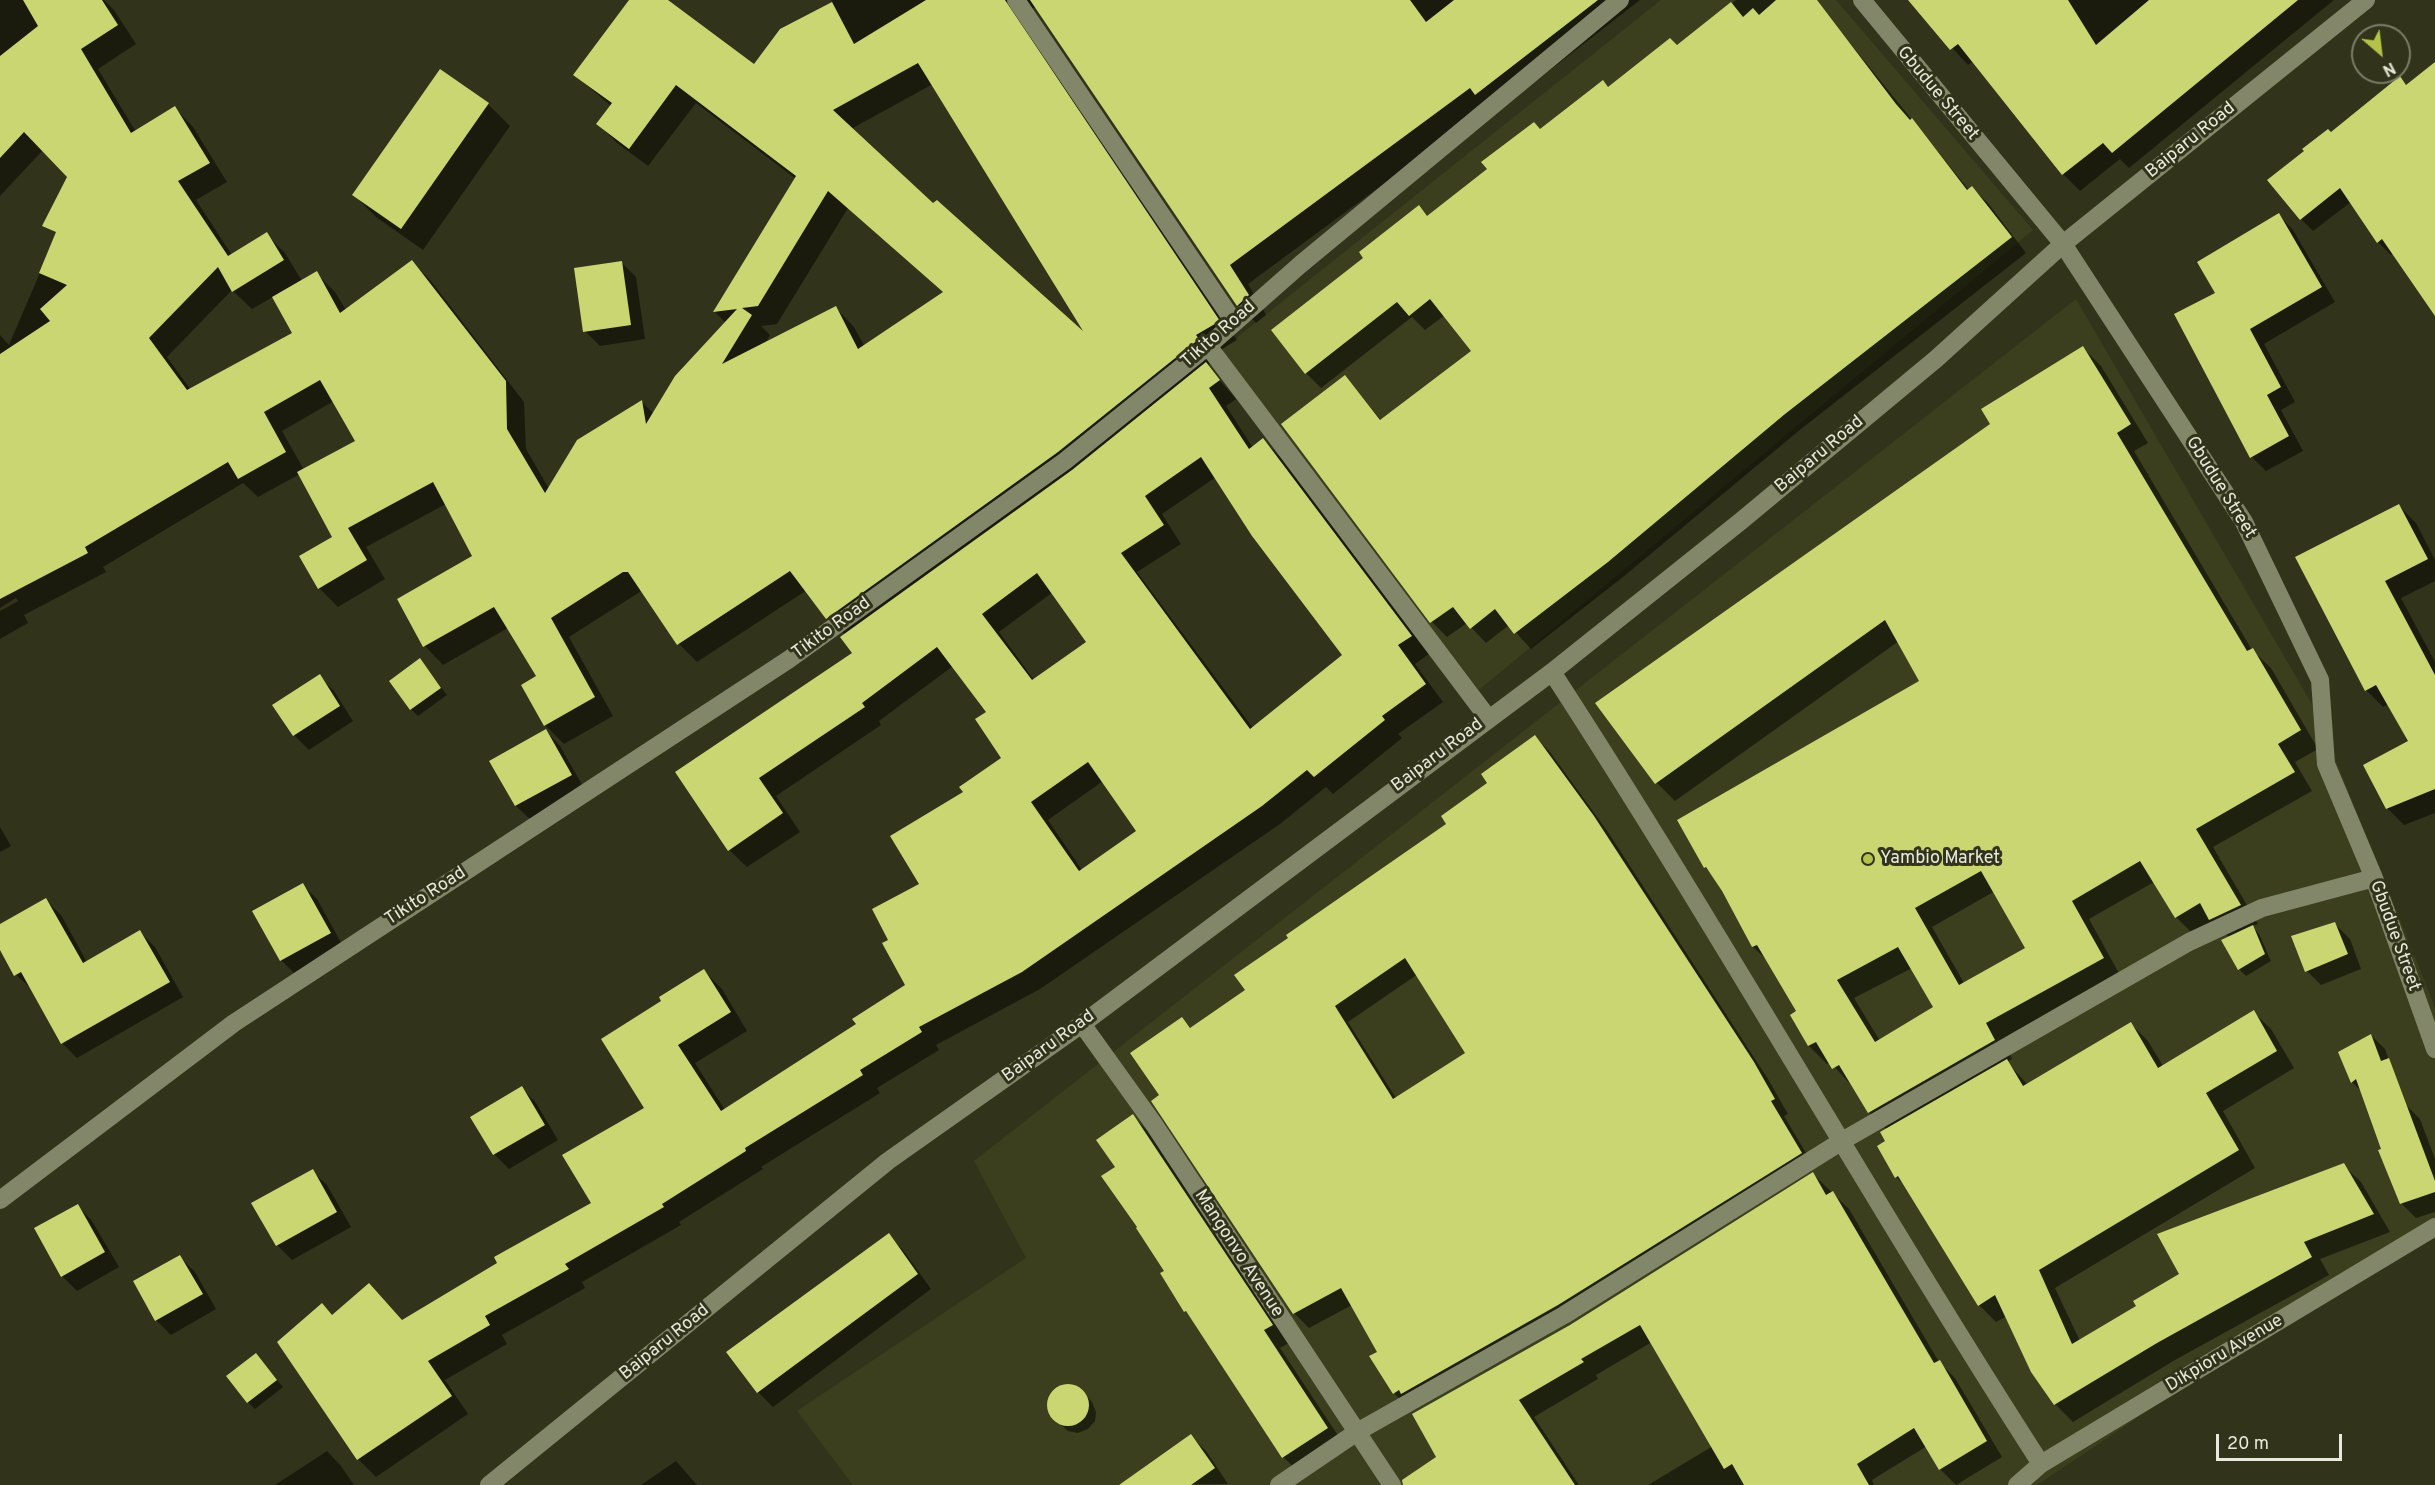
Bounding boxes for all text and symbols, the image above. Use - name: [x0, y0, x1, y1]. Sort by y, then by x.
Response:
- north arrow: [2351, 24, 2411, 84]
- street label: Gbudue Street: [1891, 43, 1983, 145]
- text: N: [2379, 57, 2398, 80]
- street label: Baiparu Road: [2142, 98, 2240, 184]
- street label: Tikito Road: [1177, 297, 1261, 373]
- street label: Baiparu Road: [1771, 412, 1869, 498]
- street label: Gbudue Street: [2180, 433, 2260, 543]
- street label: Tikito Road: [789, 593, 875, 665]
- street label: Baiparu Road: [1388, 715, 1488, 797]
- place label: Yambio Market: [1880, 848, 2000, 870]
- marker: Yambio Market: [1861, 852, 1875, 866]
- street label: Tikito Road: [382, 863, 470, 931]
- street label: Gbudue Street: [2364, 878, 2424, 994]
- street label: Baiparu Road: [999, 1006, 1099, 1088]
- street label: Mangonvo Avenue: [1189, 1186, 1287, 1322]
- street label: Baiparu Road: [616, 1300, 714, 1386]
- street label: Dikpioru Avenue: [2163, 1311, 2287, 1397]
- scale bar: [2219, 1422, 2345, 1460]
- text: 20 m: [2227, 1433, 2269, 1456]

